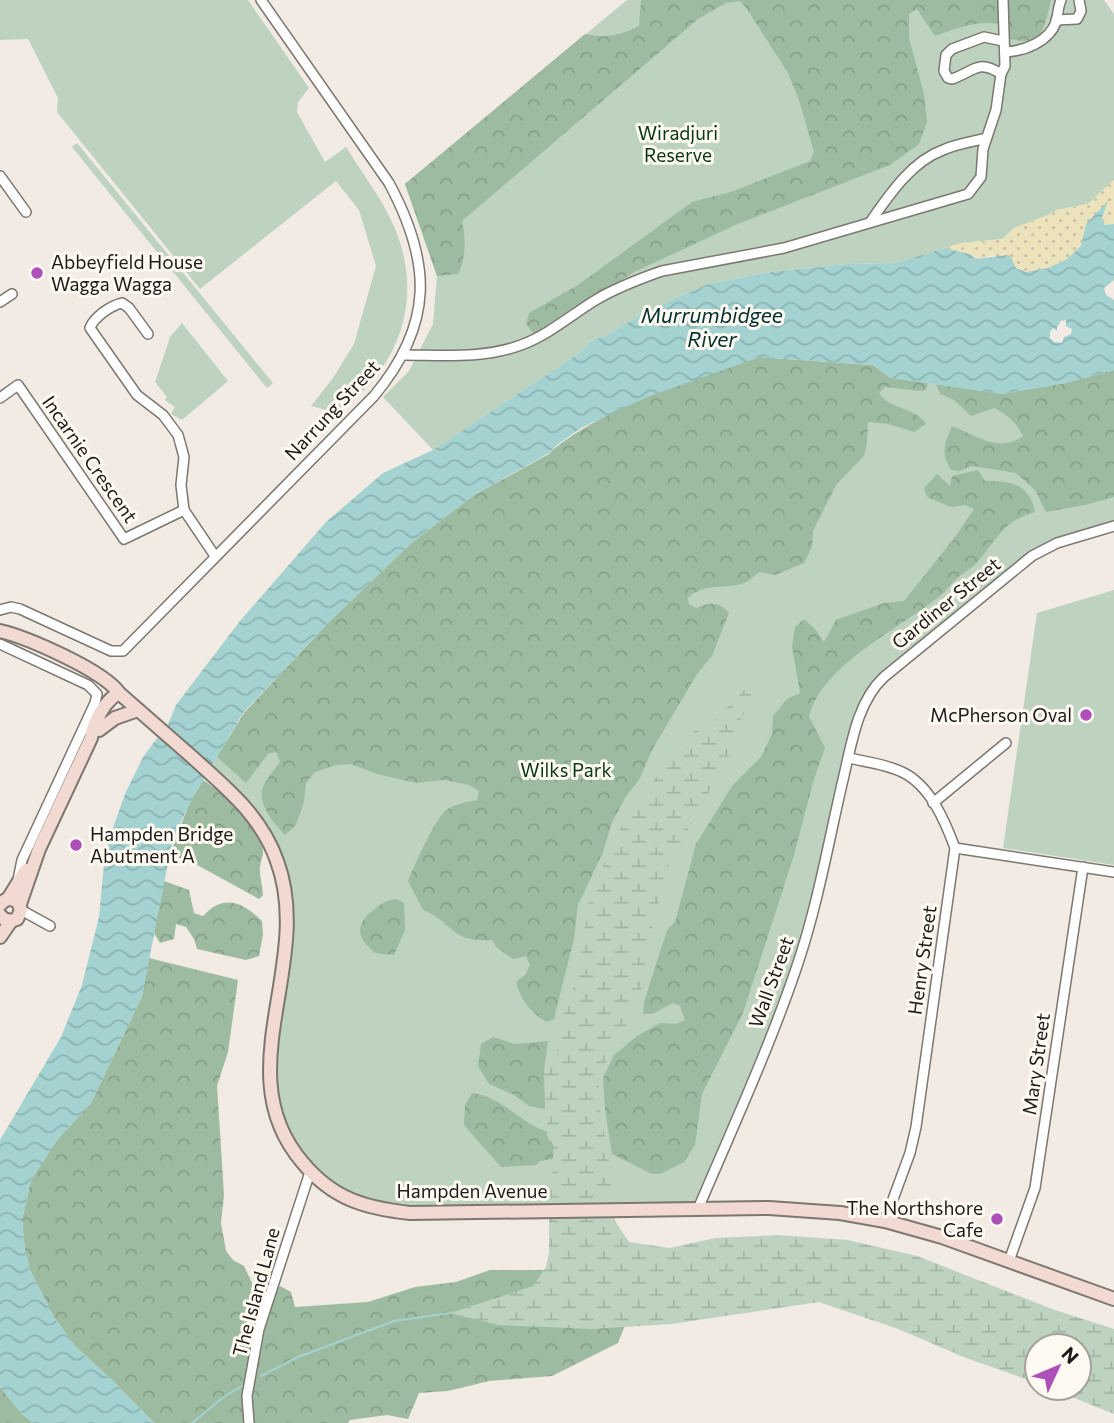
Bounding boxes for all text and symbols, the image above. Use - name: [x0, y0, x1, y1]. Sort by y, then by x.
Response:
- park label: Wiradjuri Reserve: [638, 121, 718, 166]
- place label: Abbeyfield House Wagga Wagga: [51, 250, 203, 295]
- marker: Abbeyfield House Wagga Wagga: [29, 265, 45, 281]
- water label: Murrumbidgee River: [641, 302, 783, 351]
- street label: Narrung Street: [279, 355, 384, 465]
- street label: Incarnie Crescent: [38, 391, 143, 527]
- street label: Gardiner Street: [887, 552, 1005, 653]
- place label: McPherson Oval: [930, 703, 1072, 726]
- marker: McPherson Oval: [1078, 707, 1094, 723]
- park label: Wilks Park: [520, 758, 612, 781]
- place label: Hampden Bridge Abutment A: [90, 822, 233, 867]
- marker: Hampden Bridge Abutment A: [68, 837, 84, 853]
- street label: Henry Street: [902, 904, 941, 1016]
- street label: Wall Street: [743, 933, 798, 1031]
- street label: Mary Street: [1017, 1011, 1054, 1116]
- street label: Hampden Avenue: [397, 1179, 547, 1202]
- place label: The Northshore Cafe: [846, 1196, 983, 1241]
- marker: The Northshore Cafe: [989, 1211, 1005, 1227]
- street label: The Island Lane: [227, 1225, 284, 1359]
- north arrow: [1023, 1332, 1093, 1402]
- text: N: [1057, 1342, 1084, 1368]

